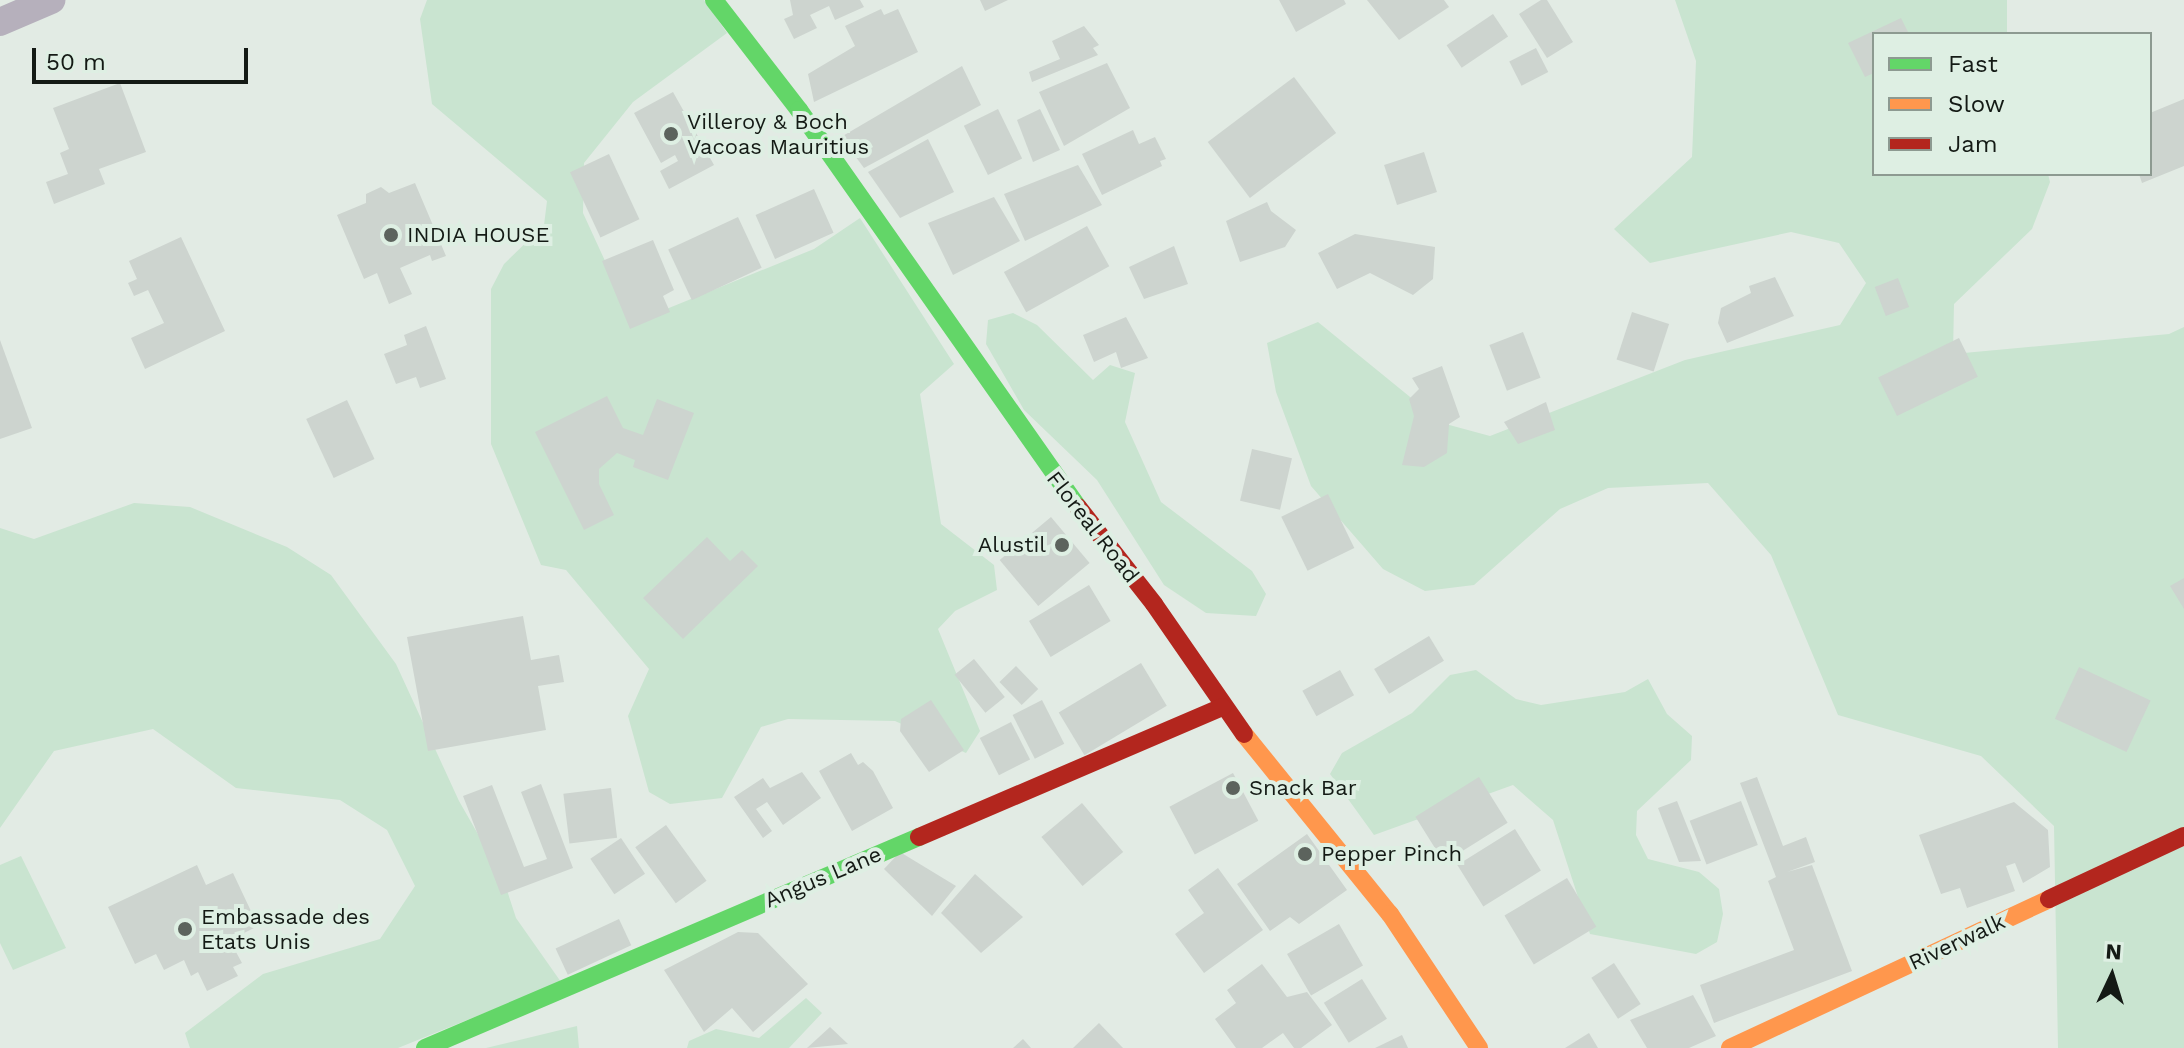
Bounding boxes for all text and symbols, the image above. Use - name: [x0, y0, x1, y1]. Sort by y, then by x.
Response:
- scale bar: [36, 32, 252, 82]
- legend: [1872, 32, 2152, 176]
- text: 50 m: [46, 48, 106, 76]
- text: Fast: [1948, 50, 1998, 78]
- text: Slow: [1948, 90, 2005, 118]
- place label: Villeroy & Boch Vacoas Mauritius: [687, 108, 869, 160]
- marker: Villeroy & Boch Vacoas Mauritius: [662, 125, 680, 143]
- text: Jam: [1948, 130, 1998, 158]
- place label: INDIA HOUSE: [407, 222, 550, 248]
- marker: INDIA HOUSE: [382, 226, 400, 244]
- street label: Floreal Road: [1041, 466, 1145, 588]
- place label: Alustil: [978, 532, 1046, 558]
- marker: Alustil: [1053, 536, 1071, 554]
- place label: Snack Bar: [1249, 775, 1357, 801]
- marker: Snack Bar: [1224, 779, 1242, 797]
- street label: Angus Lane: [761, 841, 885, 913]
- place label: Pepper Pinch: [1321, 841, 1463, 867]
- marker: Pepper Pinch: [1296, 845, 1314, 863]
- place label: Embassade des Etats Unis: [201, 903, 370, 954]
- street label: Riverwalk: [1905, 908, 2009, 976]
- marker: Embassade des Etats Unis: [176, 920, 194, 938]
- north arrow: [2072, 936, 2152, 1016]
- text: N: [2105, 939, 2123, 965]

